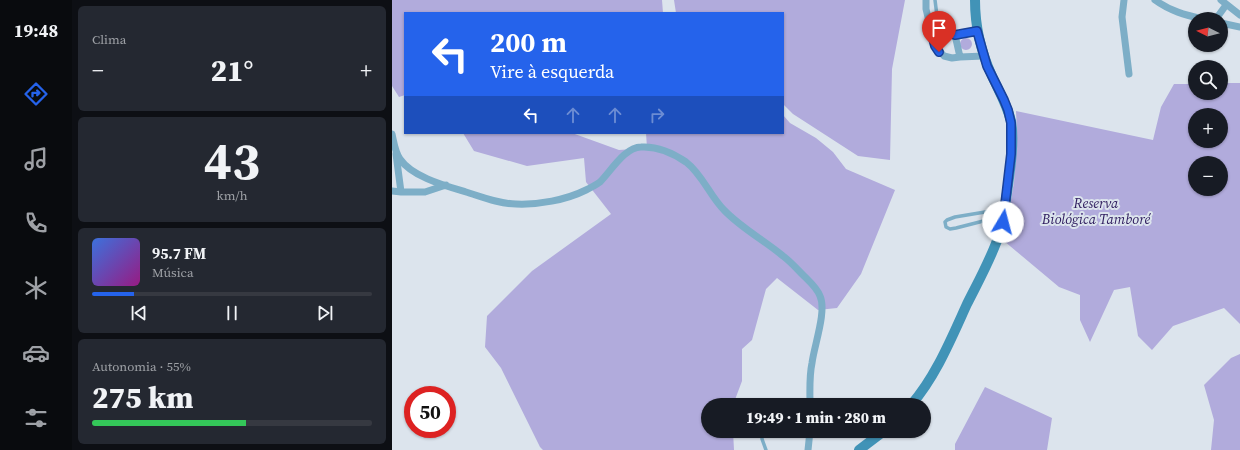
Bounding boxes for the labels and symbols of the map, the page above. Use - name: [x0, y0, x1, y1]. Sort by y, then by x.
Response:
- pin: [922, 11, 956, 52]
- north arrow: [1188, 12, 1228, 52]
- park label: Reserva Biológica Tamboré: [1041, 193, 1151, 229]
- position arrow: [982, 201, 1024, 243]
- speed limit sign: 50: [404, 386, 456, 438]

